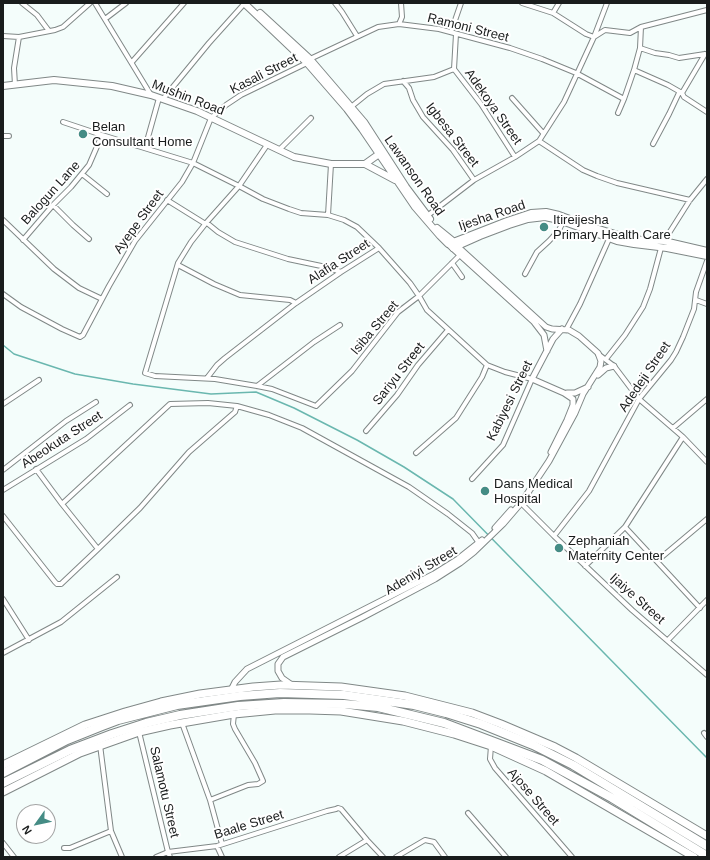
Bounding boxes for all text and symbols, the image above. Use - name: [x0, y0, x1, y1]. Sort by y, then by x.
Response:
- street label: Ramoni Street: [426, 10, 510, 46]
- street label: Kasali Street: [228, 50, 300, 98]
- street label: Adekoya Street: [461, 66, 525, 148]
- street label: Mushin Road: [149, 77, 227, 119]
- street label: Igbesa Street: [422, 100, 482, 170]
- place label: Belan Consultant Home: [92, 119, 192, 150]
- marker: Belan Consultant Home: [77, 128, 89, 140]
- street label: Lawanson Road: [381, 133, 447, 219]
- street label: Balogun Lane: [18, 158, 84, 228]
- street label: Ayepe Street: [111, 187, 167, 257]
- street label: Ijesha Road: [457, 197, 527, 235]
- place label: Itireijesha Primary Health Care: [553, 212, 671, 243]
- marker: Itireijesha Primary Health Care: [538, 221, 550, 233]
- street label: Alafia Street: [305, 236, 373, 288]
- street label: Isiba Street: [348, 298, 402, 358]
- street label: Adedeji Street: [616, 339, 674, 415]
- street label: Sariyu Street: [370, 340, 428, 408]
- street label: Kabiyesi Street: [484, 358, 536, 444]
- street label: Abeokuta Street: [19, 408, 105, 472]
- place label: Dans Medical Hospital: [494, 476, 573, 507]
- marker: Dans Medical Hospital: [479, 485, 491, 497]
- place label: Zephaniah Maternity Center: [568, 533, 664, 564]
- marker: Zephaniah Maternity Center: [553, 542, 565, 554]
- street label: Adeniyi Street: [382, 543, 460, 599]
- street label: Ijaiye Street: [606, 570, 668, 628]
- street label: Salamotu Street: [146, 745, 182, 839]
- street label: Ajose Street: [504, 765, 562, 829]
- north arrow: [16, 804, 56, 844]
- street label: Baale Street: [213, 807, 285, 843]
- text: N: [20, 823, 34, 837]

